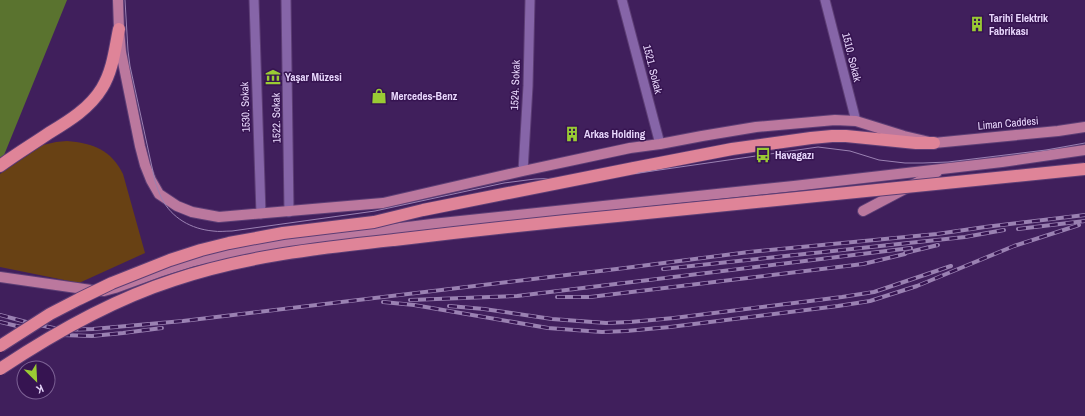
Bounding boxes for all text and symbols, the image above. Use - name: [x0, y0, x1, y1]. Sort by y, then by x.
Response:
- place label: Tarihî Elektrik Fabrikası: [989, 11, 1049, 38]
- building icon: Tarihî Elektrik Fabrikası: [968, 15, 986, 33]
- street label: 1510. Sokak: [839, 31, 865, 83]
- street label: 1521. Sokak: [640, 43, 666, 95]
- street label: 1524. Sokak: [507, 59, 523, 110]
- museum icon: Yaşar Müzesi: [264, 68, 282, 86]
- place label: Yaşar Müzesi: [285, 70, 342, 84]
- street label: 1530. Sokak: [237, 81, 253, 132]
- shop icon: Mercedes-Benz: [370, 87, 388, 105]
- place label: Mercedes-Benz: [391, 89, 458, 103]
- street label: 1522. Sokak: [269, 92, 283, 143]
- street label: Liman Caddesi: [977, 113, 1039, 133]
- building icon: Arkas Holding: [563, 125, 581, 143]
- place label: Arkas Holding: [584, 127, 646, 141]
- bus stop icon: Havagazı: [754, 146, 772, 164]
- place label: Havagazı: [775, 148, 814, 162]
- north arrow: [16, 360, 56, 400]
- text: K: [34, 381, 46, 397]

